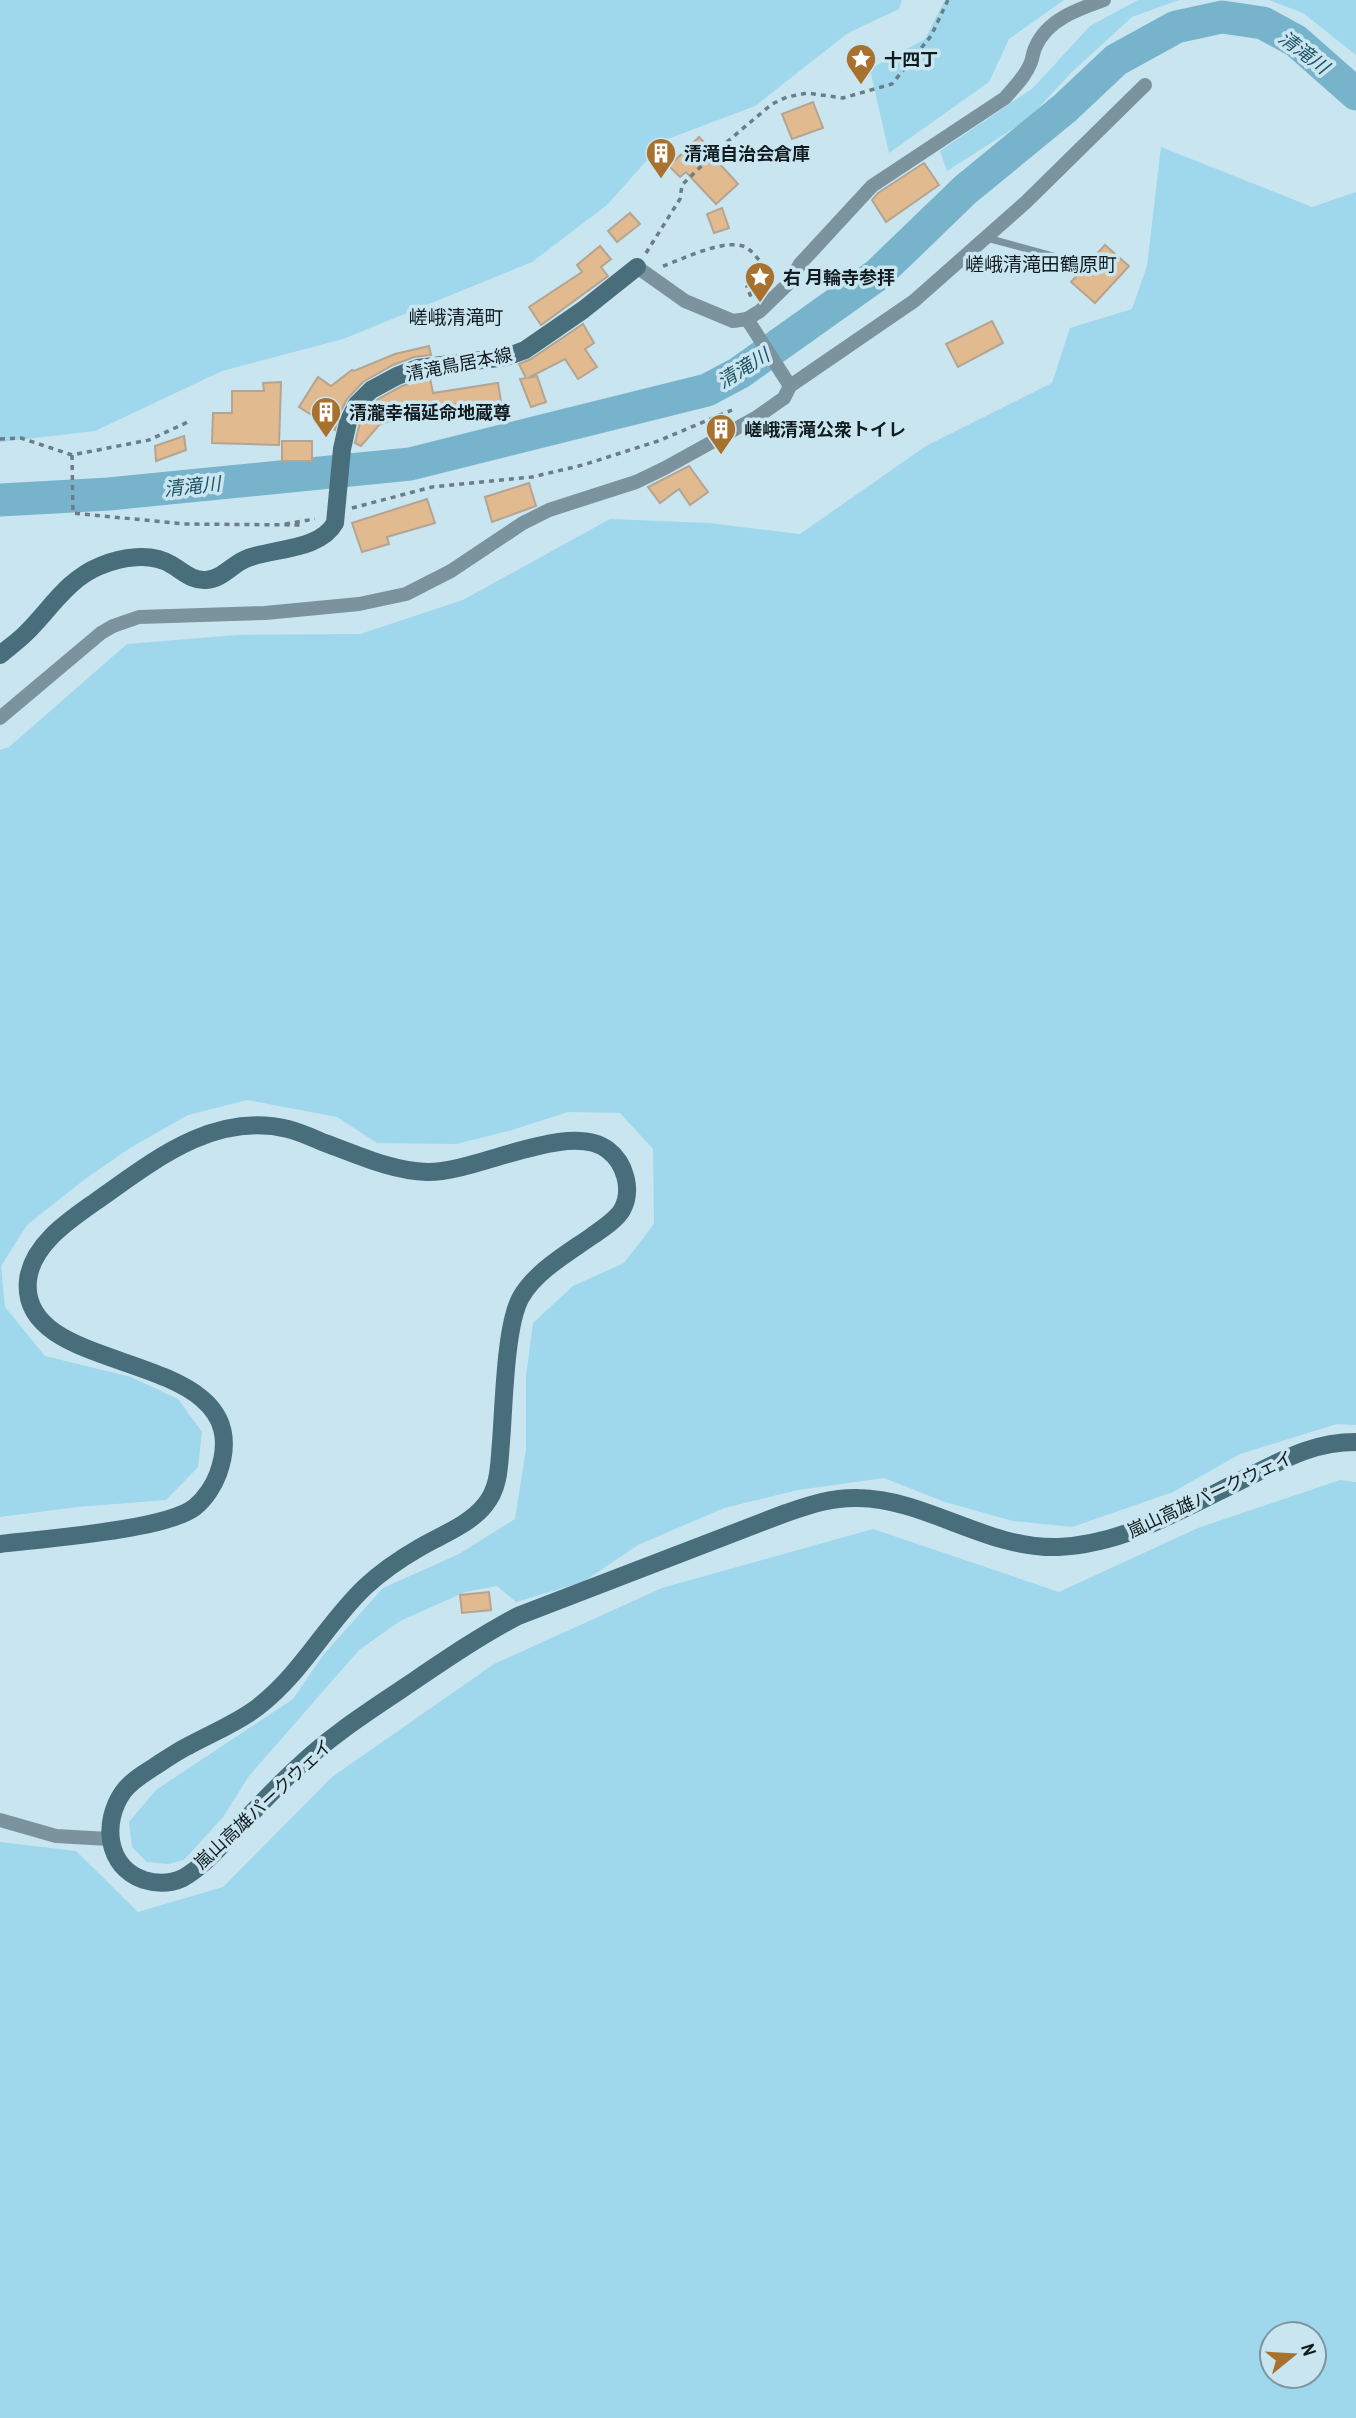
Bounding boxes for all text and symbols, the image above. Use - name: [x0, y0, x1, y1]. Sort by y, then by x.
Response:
- water label: 清滝川: [1273, 24, 1336, 81]
- place icon: 十四丁: [844, 42, 878, 86]
- place label: 十四丁: [884, 47, 938, 72]
- building icon: 清滝自治会倉庫: [644, 136, 678, 180]
- place label: 清滝自治会倉庫: [684, 141, 810, 166]
- district label: 嵯峨清滝田鶴原町: [965, 251, 1117, 277]
- place icon: 右 月輪寺参拝: [743, 260, 777, 304]
- place label: 右 月輪寺参拝: [783, 265, 895, 290]
- district label: 嵯峨清滝町: [408, 304, 504, 330]
- street label: 清滝鳥居本線: [404, 341, 514, 387]
- water label: 清滝川: [712, 341, 776, 394]
- building icon: 清瀧幸福延命地蔵尊: [309, 395, 343, 439]
- place label: 清瀧幸福延命地蔵尊: [349, 400, 511, 425]
- building icon: 嵯峨清滝公衆トイレ: [704, 412, 738, 456]
- place label: 嵯峨清滝公衆トイレ: [744, 417, 906, 442]
- water label: 清滝川: [162, 470, 224, 502]
- street label: 嵐山高雄パークウェイ: [1123, 1445, 1297, 1543]
- street label: 嵐山高雄パークウェイ: [189, 1733, 337, 1875]
- north arrow: [1258, 2320, 1328, 2390]
- text: N: [1295, 2340, 1323, 2359]

